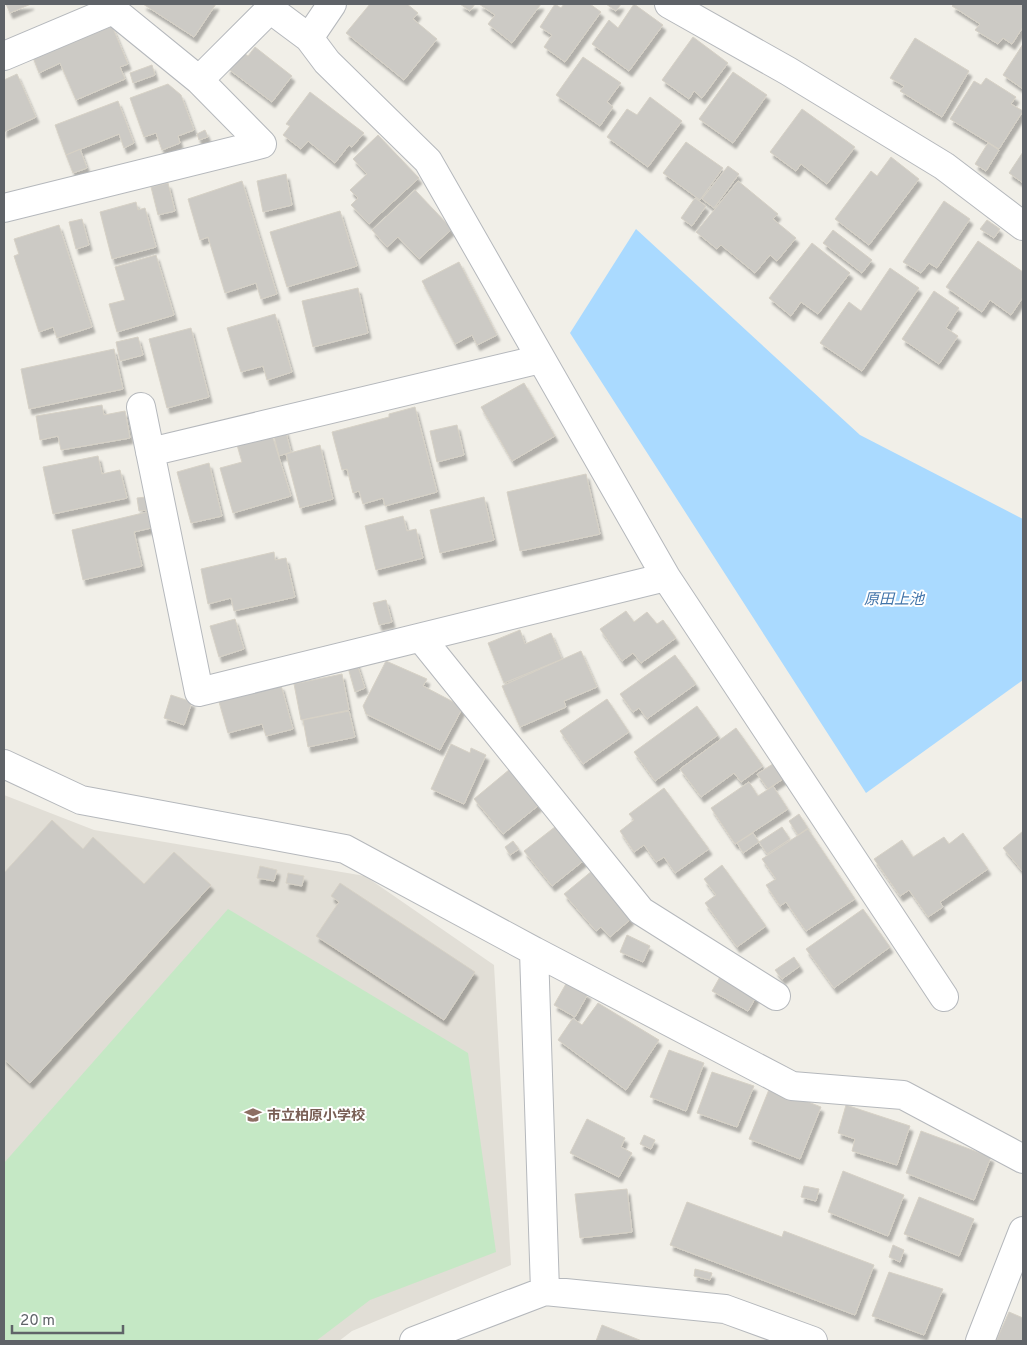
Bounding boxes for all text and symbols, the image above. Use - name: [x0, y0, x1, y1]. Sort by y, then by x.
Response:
- water label: 原田上池: [864, 591, 926, 610]
- school or university icon: 市立柏原小学校: [243, 1105, 263, 1125]
- place label: 市立柏原小学校: [267, 1108, 365, 1125]
- scale bar: [12, 1302, 124, 1334]
- text: 20 m: [20, 1312, 55, 1331]

